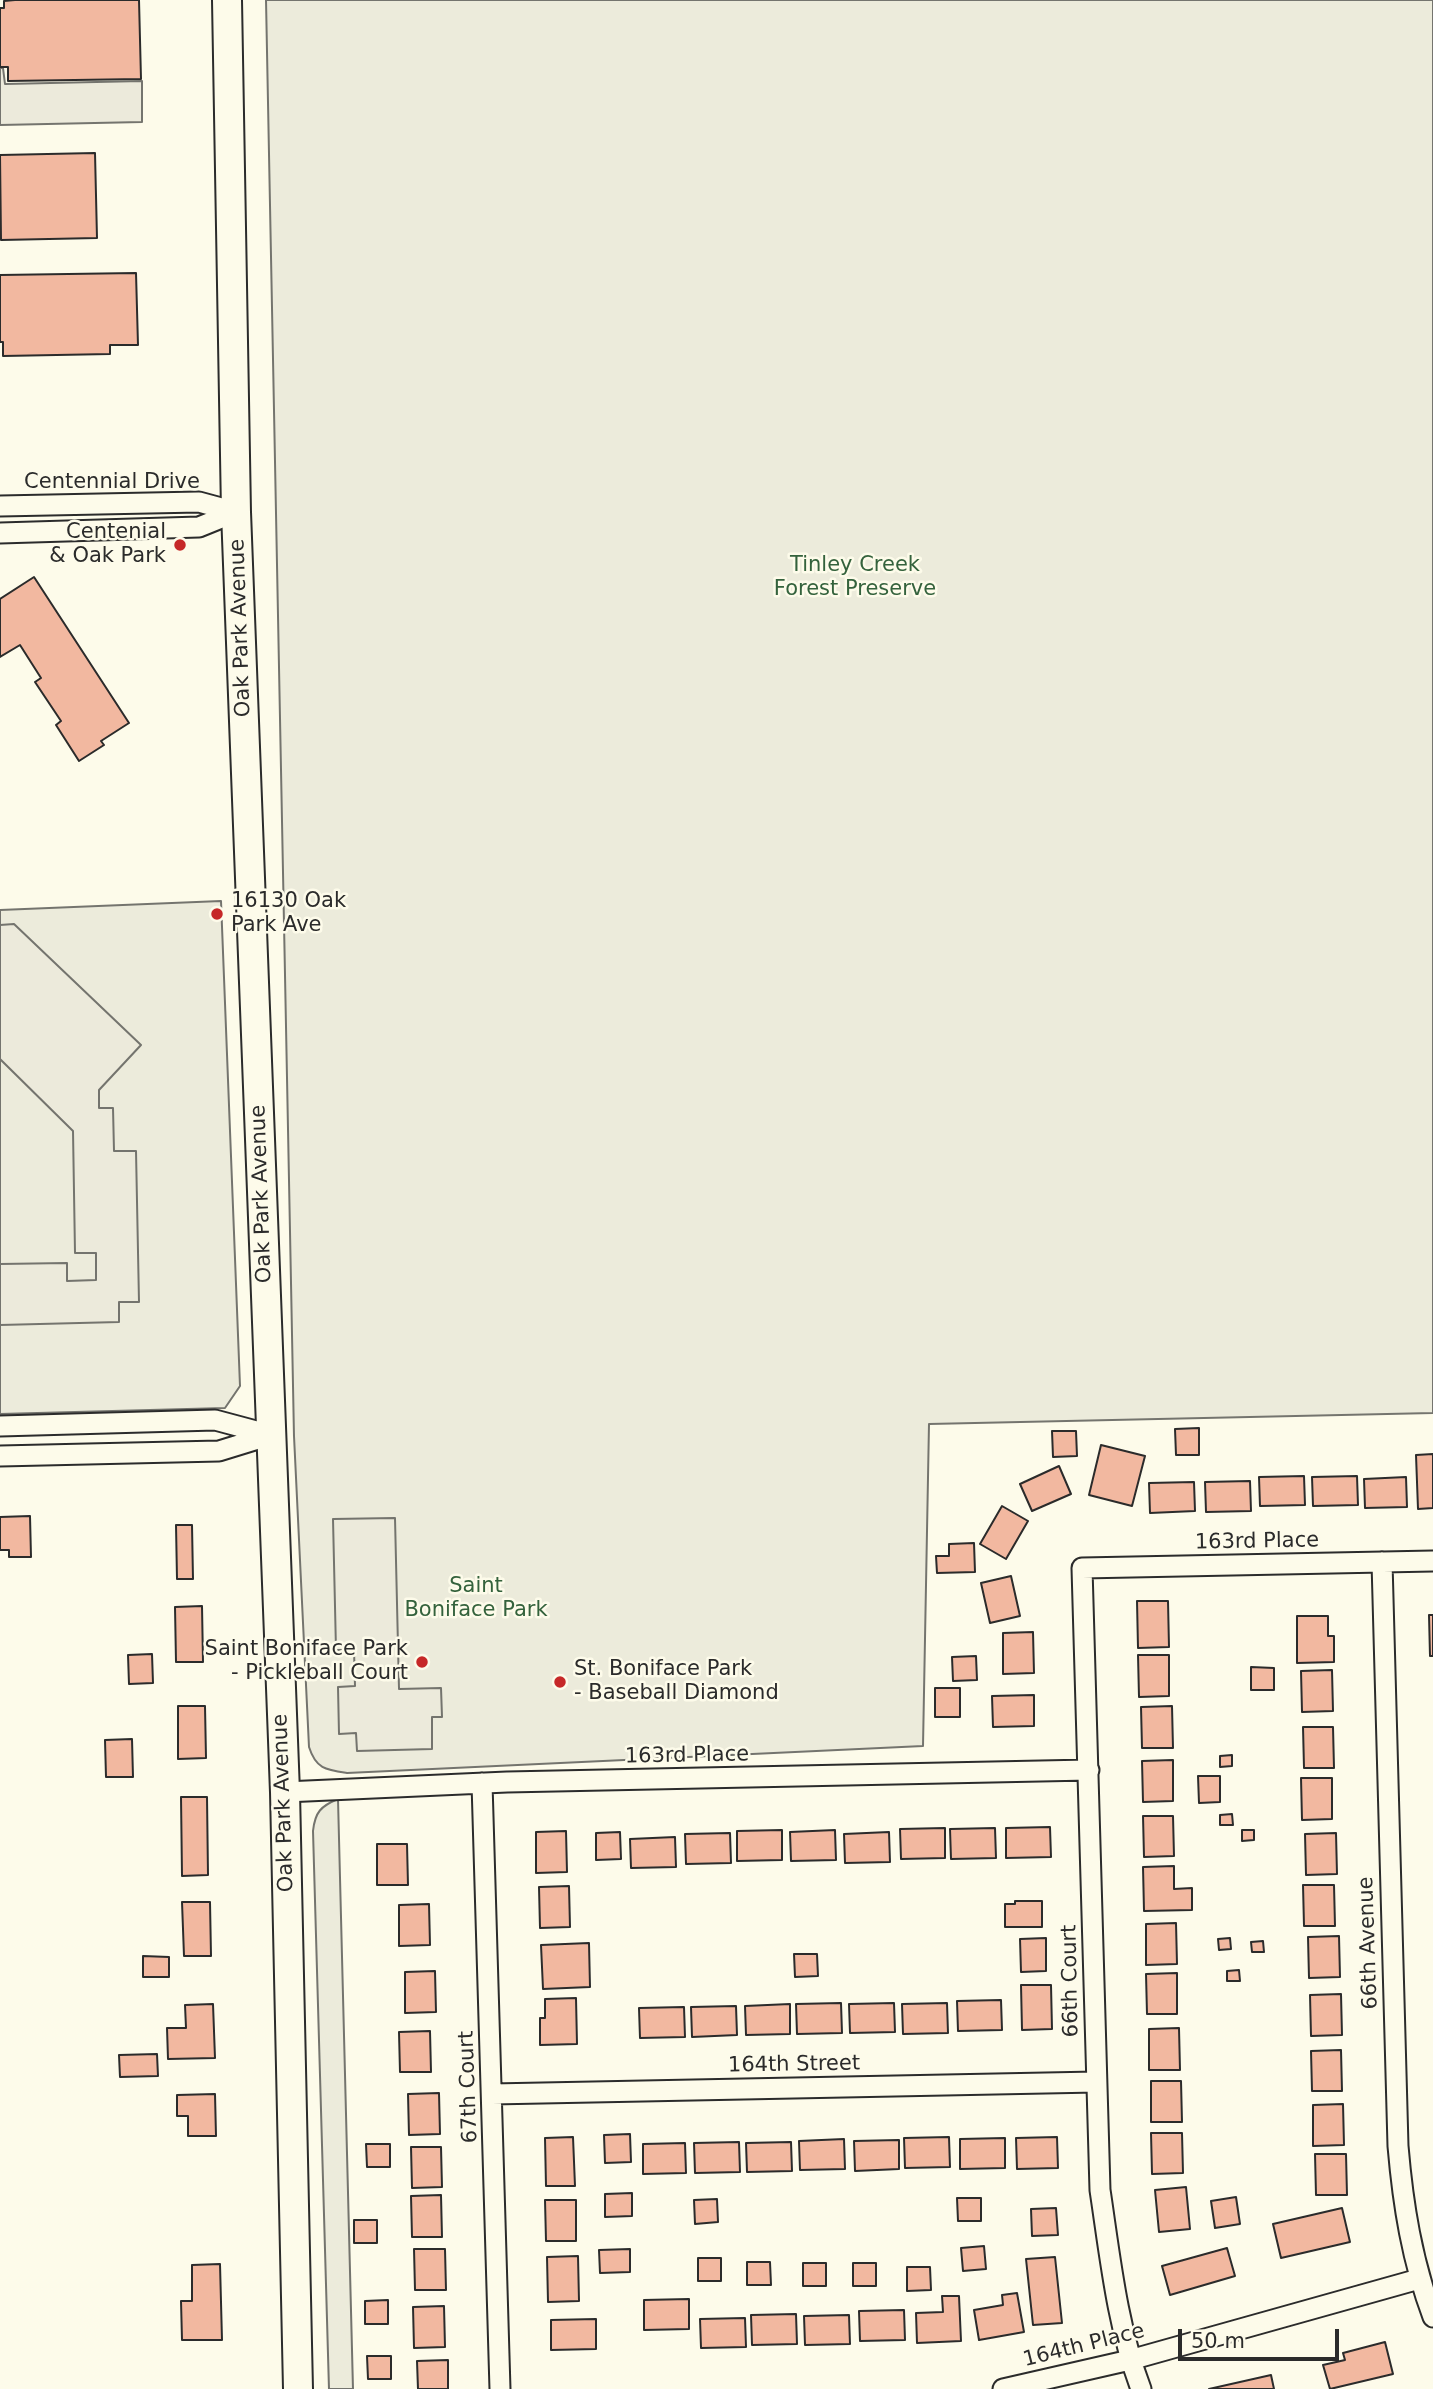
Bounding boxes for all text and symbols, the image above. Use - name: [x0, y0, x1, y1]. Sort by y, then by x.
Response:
- street label: Centennial Drive: [24, 470, 200, 496]
- place label: Centenial & Oak Park: [49, 520, 166, 570]
- marker: Centenial & Oak Park: [172, 537, 188, 553]
- street label: Oak Park Avenue: [225, 538, 257, 718]
- park label: Tinley Creek Forest Preserve: [774, 553, 936, 603]
- place label: 16130 Oak Park Ave: [231, 889, 346, 939]
- marker: 16130 Oak Park Ave: [209, 906, 225, 922]
- street label: Oak Park Avenue: [246, 1104, 278, 1284]
- street label: 163rd Place: [1195, 1528, 1319, 1556]
- park label: Saint Boniface Park: [404, 1574, 548, 1624]
- place label: Saint Boniface Park - Pickleball Court: [205, 1637, 408, 1687]
- marker: Saint Boniface Park - Pickleball Court: [414, 1654, 430, 1670]
- place label: St. Boniface Park - Baseball Diamond: [574, 1657, 779, 1707]
- marker: St. Boniface Park - Baseball Diamond: [552, 1674, 568, 1690]
- street label: Oak Park Avenue: [268, 1713, 300, 1893]
- street label: 163rd Place: [625, 1742, 749, 1770]
- street label: 66th Avenue: [1354, 1876, 1384, 2010]
- street label: 66th Court: [1057, 1924, 1085, 2038]
- street label: 67th Court: [454, 2030, 484, 2144]
- street label: 164th Street: [728, 2051, 860, 2079]
- scale bar: [1181, 2316, 1342, 2360]
- street label: 164th Place: [1021, 2319, 1147, 2373]
- text: 50 m: [1191, 2329, 1245, 2353]

